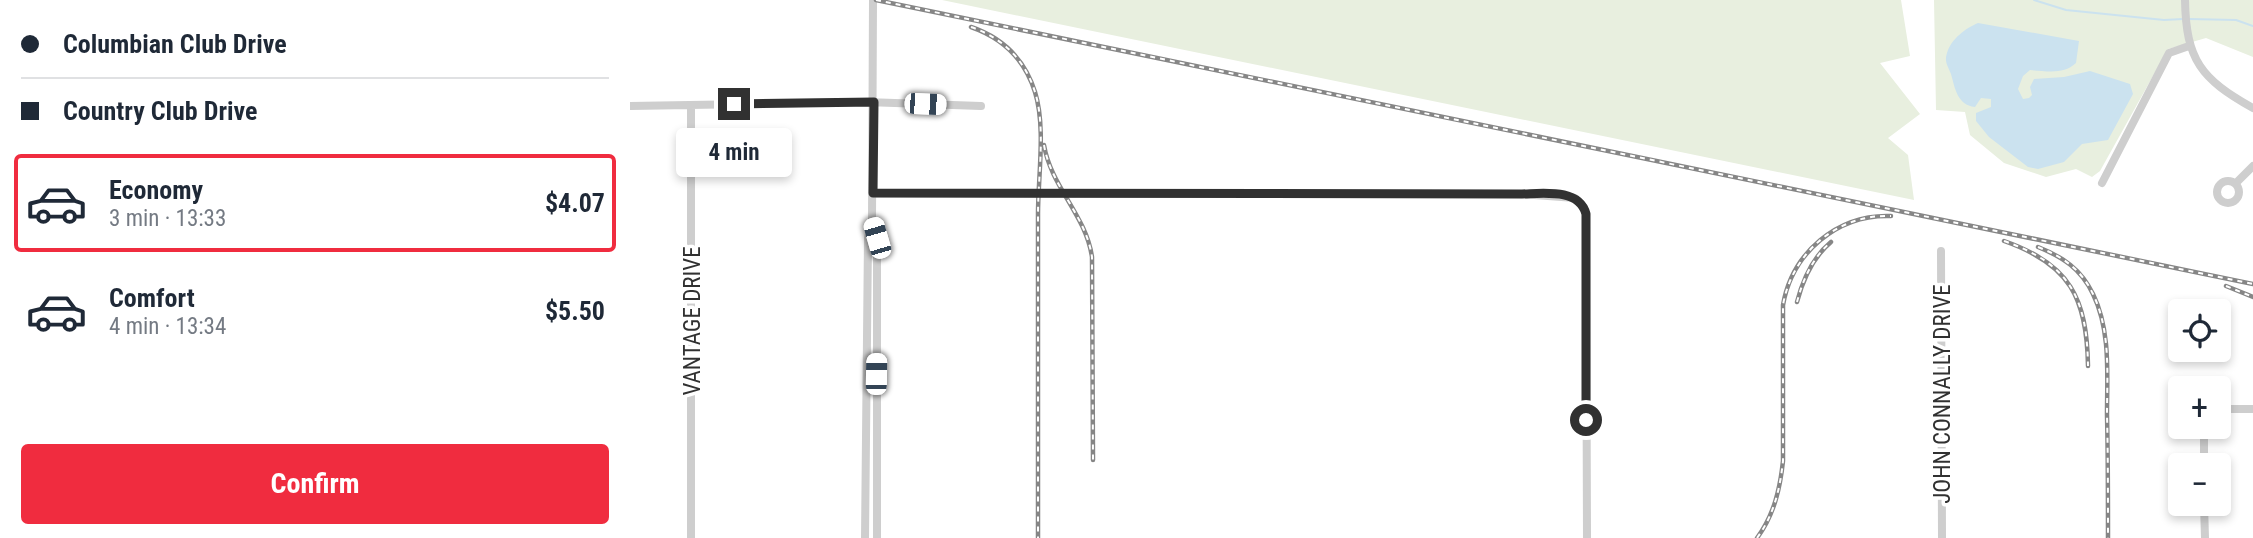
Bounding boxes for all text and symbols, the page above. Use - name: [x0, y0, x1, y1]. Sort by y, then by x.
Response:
- text: Columbian Club Drive: [63, 29, 287, 59]
- route end: [718, 88, 750, 120]
- car: [904, 93, 947, 115]
- text: Country Club Drive: [63, 96, 258, 126]
- callout: 4 min: [676, 128, 792, 178]
- text: 4 min: [708, 139, 760, 166]
- icon: car: [25, 172, 88, 235]
- text: Economy: [109, 175, 203, 205]
- text: $4.07: [545, 188, 605, 218]
- text: 3 min · 13:33: [109, 205, 226, 232]
- car: [862, 215, 893, 261]
- street label: VANTAGE DRIVE: [679, 246, 706, 396]
- icon: car: [25, 280, 88, 343]
- text: Comfort: [109, 283, 195, 313]
- street label: JOHN CONNALLY DRIVE: [1929, 284, 1956, 504]
- text: $5.50: [545, 296, 605, 326]
- map controls: [2168, 299, 2231, 516]
- button: locate: [2168, 299, 2231, 362]
- text: 4 min · 13:34: [109, 313, 226, 340]
- car: [866, 353, 887, 395]
- button: +: [2168, 376, 2231, 439]
- route start: [1570, 404, 1602, 436]
- button: Confirm: [21, 444, 609, 524]
- button: −: [2168, 453, 2231, 516]

